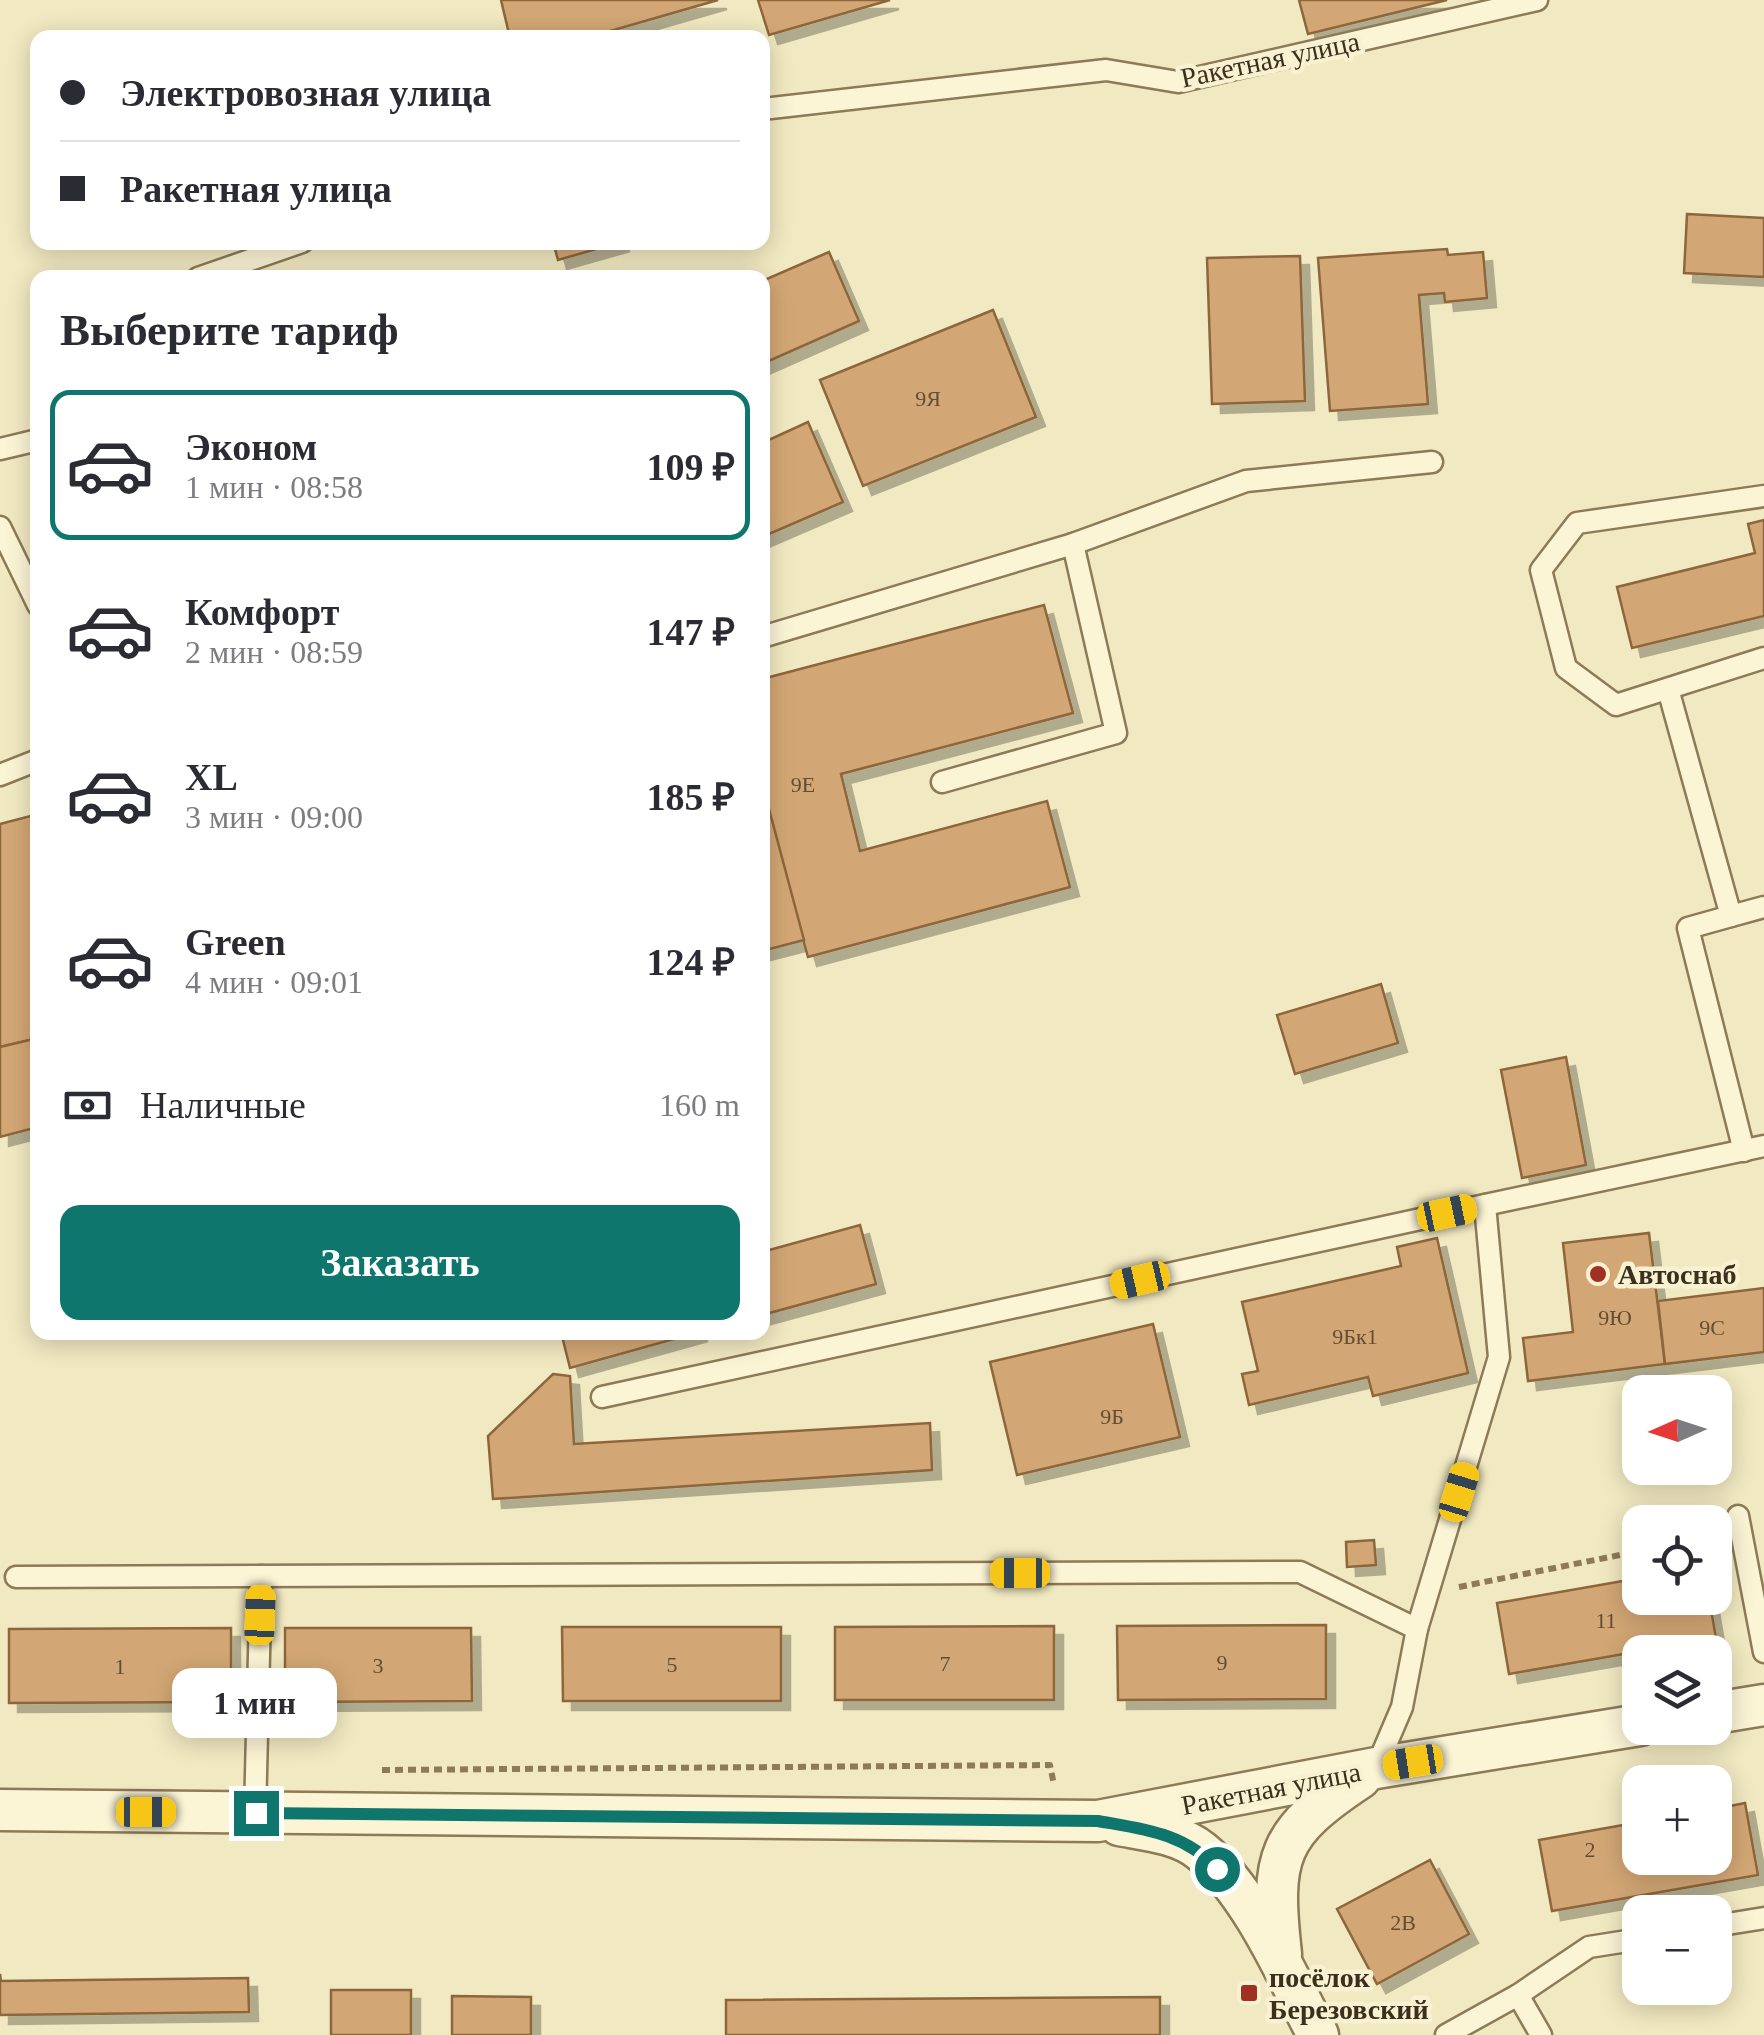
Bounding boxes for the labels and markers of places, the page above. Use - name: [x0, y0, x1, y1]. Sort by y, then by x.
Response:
- place label: Автоснаб: [1618, 1259, 1737, 1290]
- marker: Автоснаб: [1587, 1263, 1609, 1285]
- place label: посёлок Березовский: [1269, 1962, 1429, 2025]
- marker: посёлок Березовский: [1238, 1982, 1260, 2004]

